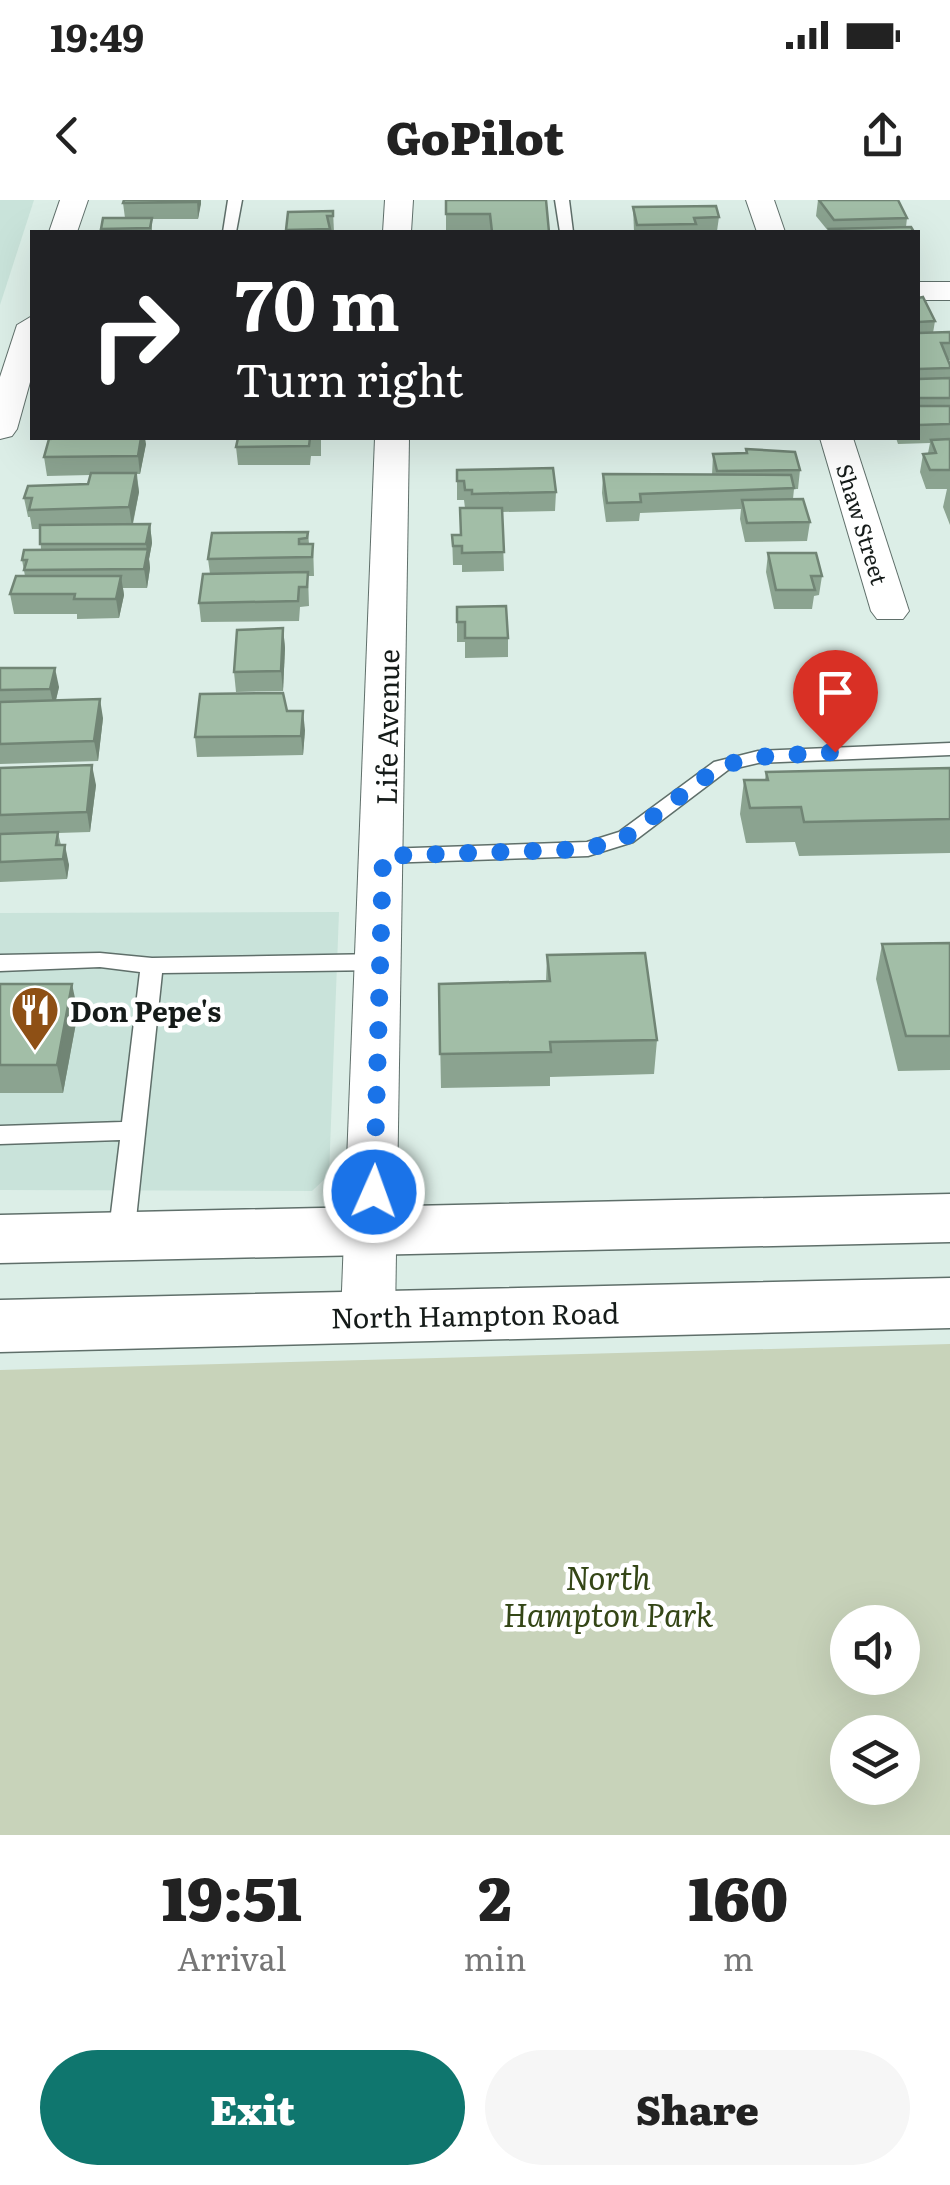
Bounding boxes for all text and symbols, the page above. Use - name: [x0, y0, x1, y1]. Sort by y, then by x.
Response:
- text: 19:49: [50, 7, 144, 64]
- text: GoPilot: [386, 102, 564, 169]
- icon: back: [40, 108, 95, 163]
- icon: share: [855, 108, 910, 163]
- text: 70 m: [235, 249, 400, 353]
- icon: right: [70, 270, 200, 400]
- text: Turn right: [235, 344, 463, 411]
- street label: Shaw Street: [829, 459, 897, 589]
- street label: Life Avenue: [364, 649, 408, 805]
- pin: [793, 650, 878, 753]
- icon: arrive: [808, 665, 863, 720]
- restaurant icon: Don Pepe's: [9, 984, 61, 1052]
- place label: Don Pepe's: [70, 989, 221, 1031]
- position arrow: [322, 1140, 426, 1244]
- street label: North Hampton Road: [331, 1290, 619, 1338]
- park label: North Hampton Park: [503, 1552, 714, 1637]
- map controls: [830, 1605, 920, 1805]
- button: sound: [830, 1605, 920, 1695]
- button: layers: [830, 1715, 920, 1805]
- text: 19:51: [162, 1850, 302, 1939]
- text: 2: [478, 1850, 512, 1939]
- text: 160: [688, 1850, 788, 1939]
- text: Arrival: [177, 1933, 286, 1981]
- text: min: [464, 1933, 526, 1981]
- text: m: [723, 1933, 754, 1981]
- button: Exit: [40, 2050, 465, 2165]
- button: Share: [485, 2050, 910, 2165]

